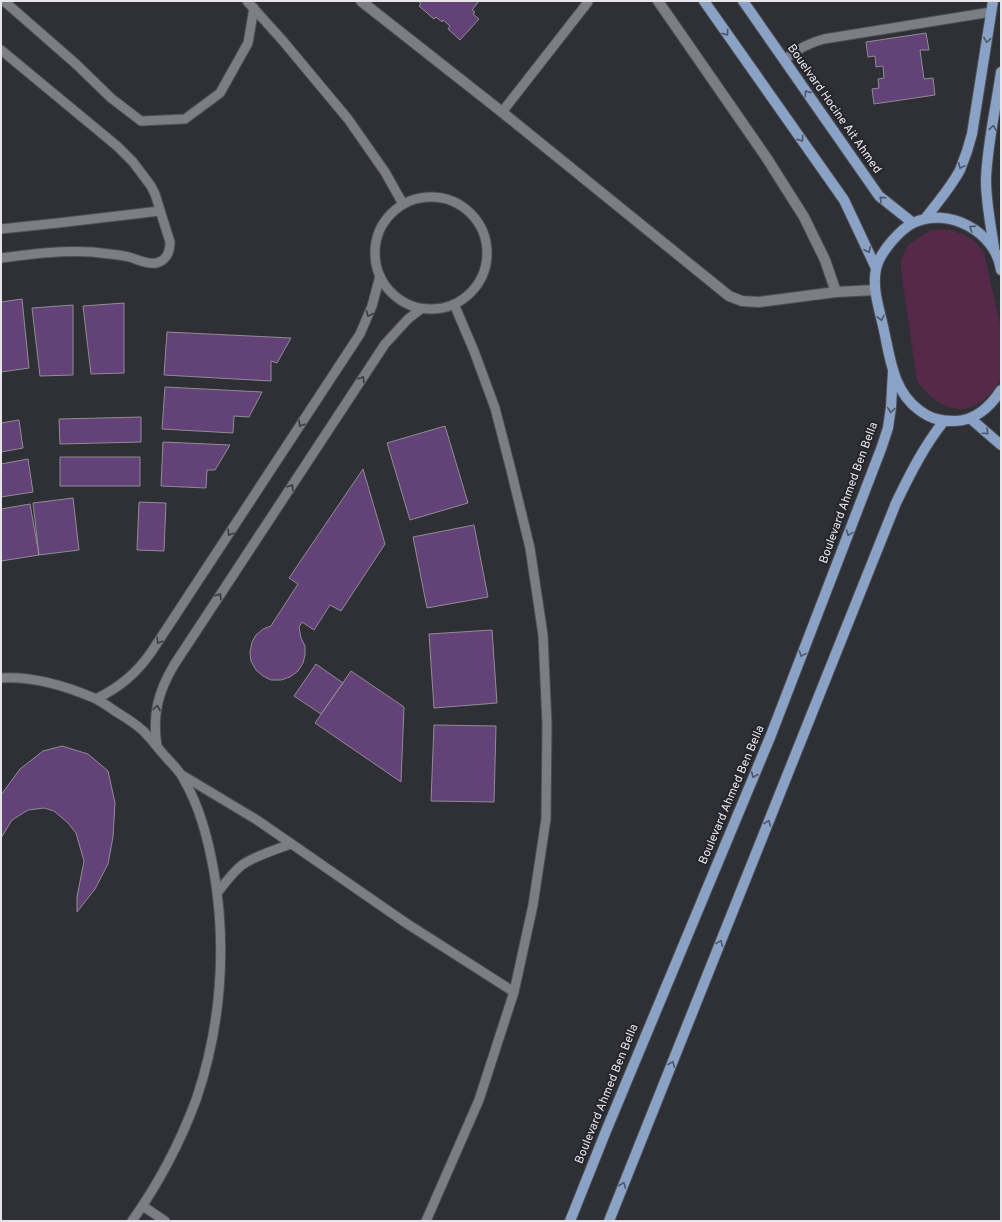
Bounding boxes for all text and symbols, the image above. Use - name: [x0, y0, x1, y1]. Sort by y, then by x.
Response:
- one-way arrow: [721, 29, 728, 36]
- one-way arrow: [983, 36, 992, 43]
- street label: Bouelvard Hocine Ait Ahmed: [783, 41, 885, 177]
- one-way arrow: [804, 90, 812, 97]
- one-way arrow: [988, 125, 996, 131]
- one-way arrow: [796, 135, 803, 142]
- one-way arrow: [958, 162, 966, 170]
- one-way arrow: [880, 197, 887, 204]
- one-way arrow: [969, 225, 976, 233]
- one-way arrow: [863, 246, 871, 254]
- one-way arrow: [366, 310, 374, 317]
- one-way arrow: [877, 315, 885, 321]
- one-way arrow: [358, 376, 365, 383]
- one-way arrow: [887, 407, 896, 413]
- one-way arrow: [299, 420, 306, 427]
- street label: Boulevard Ahmed Ben Bella: [816, 420, 882, 566]
- one-way arrow: [981, 427, 989, 434]
- one-way arrow: [286, 484, 294, 491]
- one-way arrow: [227, 529, 235, 536]
- one-way arrow: [845, 529, 853, 536]
- one-way arrow: [215, 593, 222, 600]
- one-way arrow: [156, 637, 163, 644]
- one-way arrow: [798, 651, 806, 658]
- one-way arrow: [152, 705, 160, 712]
- street label: Boulevard Ahmed Ben Bella: [695, 723, 769, 867]
- one-way arrow: [751, 771, 759, 778]
- one-way arrow: [764, 819, 772, 826]
- one-way arrow: [715, 940, 723, 948]
- street label: Boulevard Ahmed Ben Bella: [572, 1022, 642, 1166]
- one-way arrow: [667, 1061, 675, 1068]
- one-way arrow: [619, 1181, 627, 1188]

